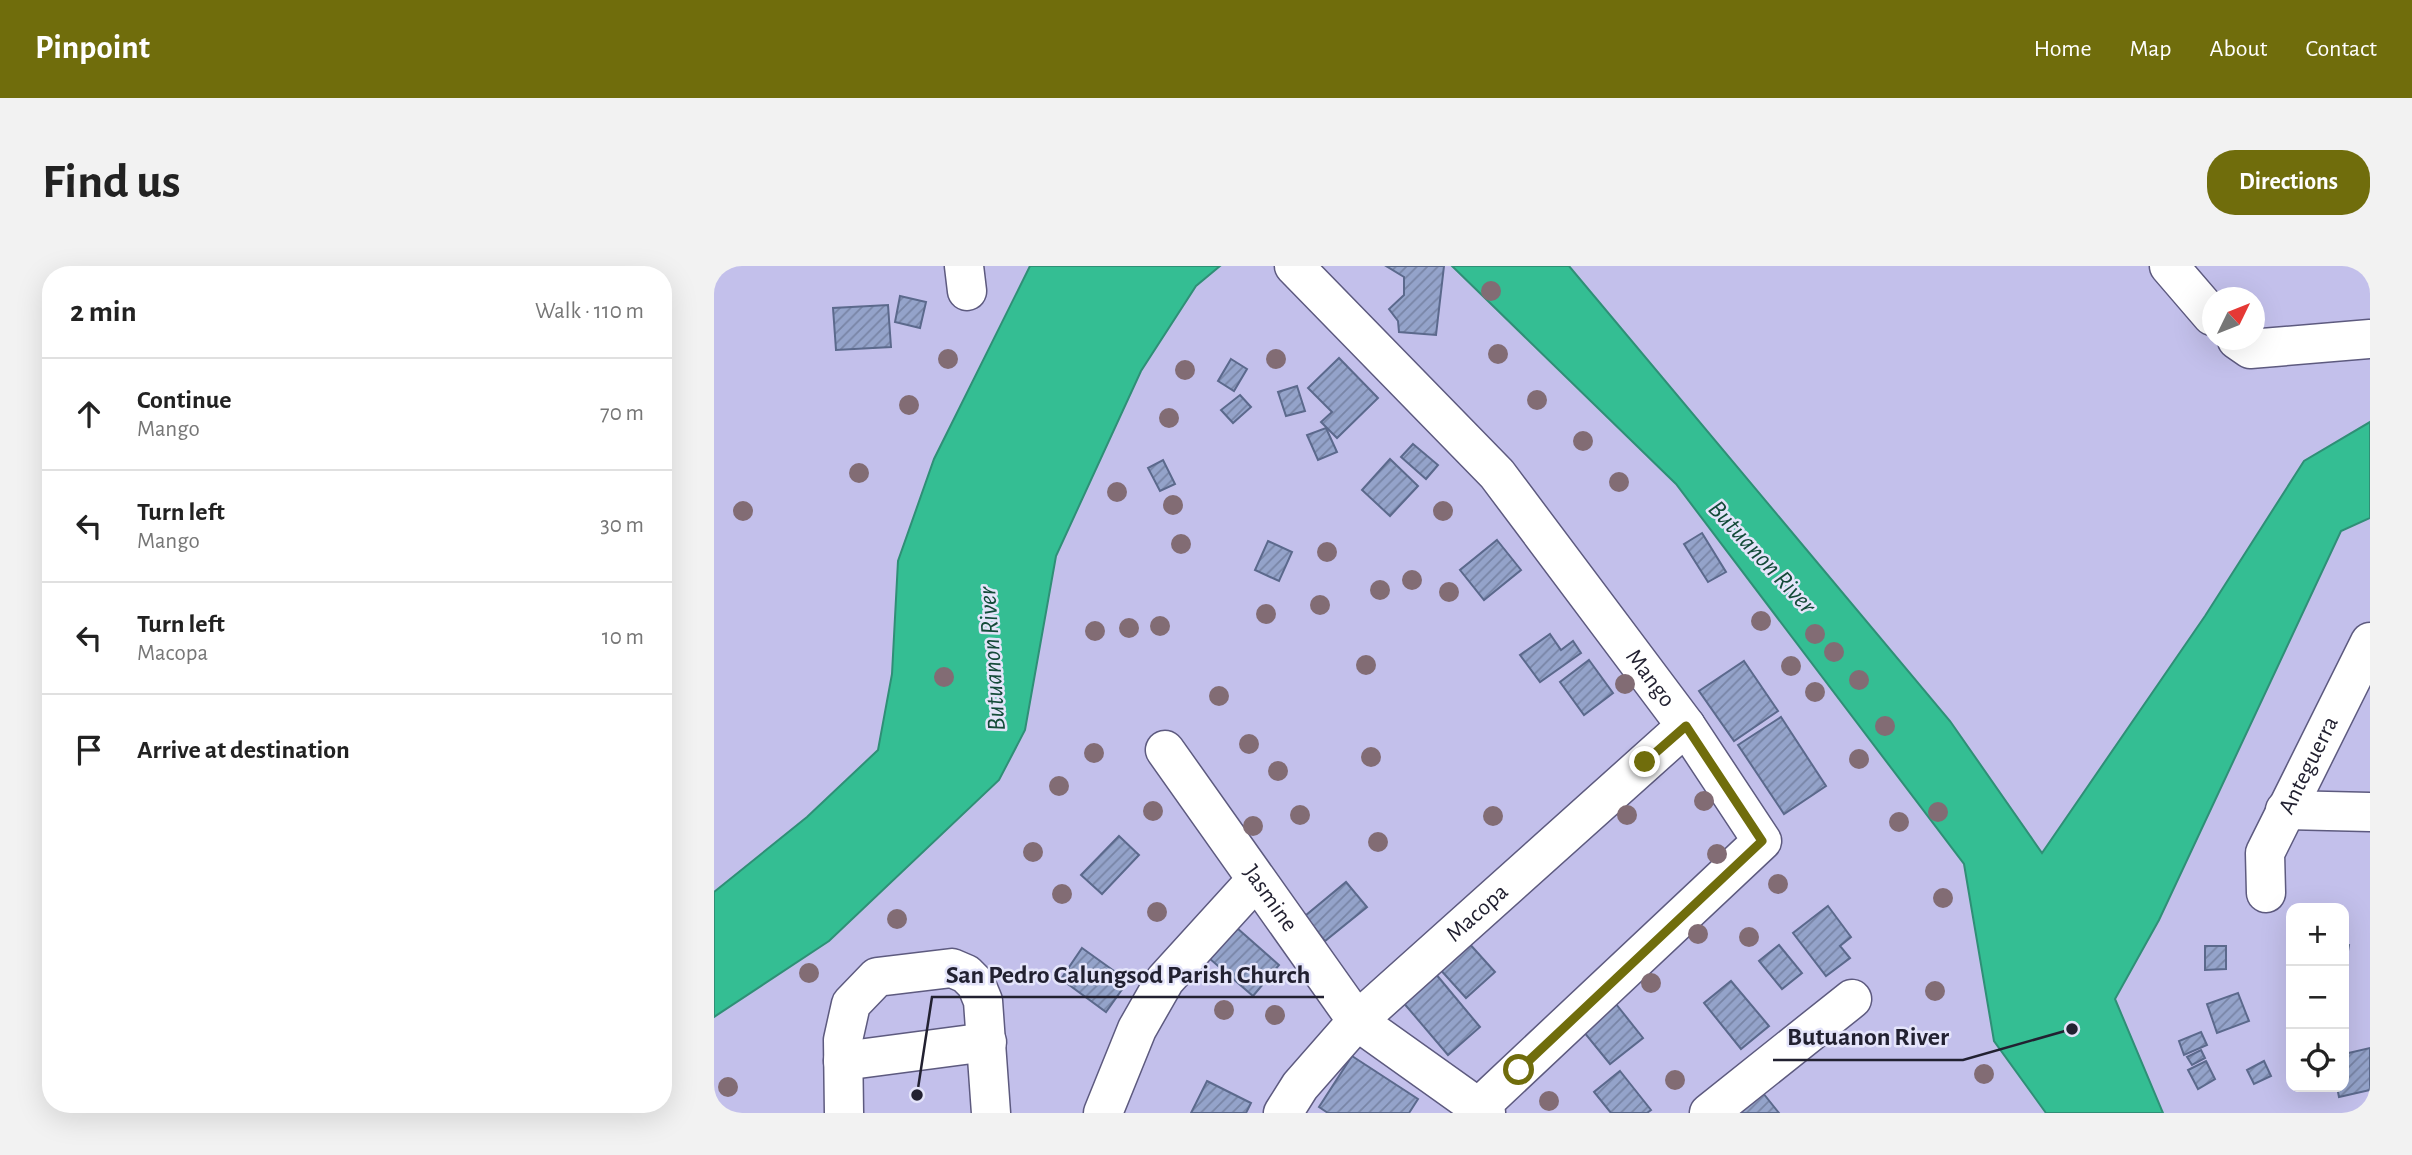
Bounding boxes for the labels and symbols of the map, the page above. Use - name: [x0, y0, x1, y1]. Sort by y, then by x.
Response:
- north arrow: [2202, 287, 2265, 350]
- water label: Butuanon River: [1703, 495, 1822, 620]
- water label: Butuanon River: [974, 584, 1010, 732]
- street label: Mango: [1621, 645, 1679, 712]
- street label: Anteguerra: [2274, 713, 2343, 818]
- route end: [1629, 746, 1660, 777]
- street label: Jasmine: [1239, 861, 1302, 936]
- street label: Macopa: [1442, 879, 1513, 947]
- callout: San Pedro Calungsod Parish Church: [932, 950, 1324, 997]
- text: San Pedro Calungsod Parish Church: [946, 962, 1310, 988]
- callout: Butuanon River: [1773, 1013, 1963, 1060]
- text: Butuanon River: [1787, 1024, 1949, 1050]
- route start: [1503, 1054, 1534, 1085]

